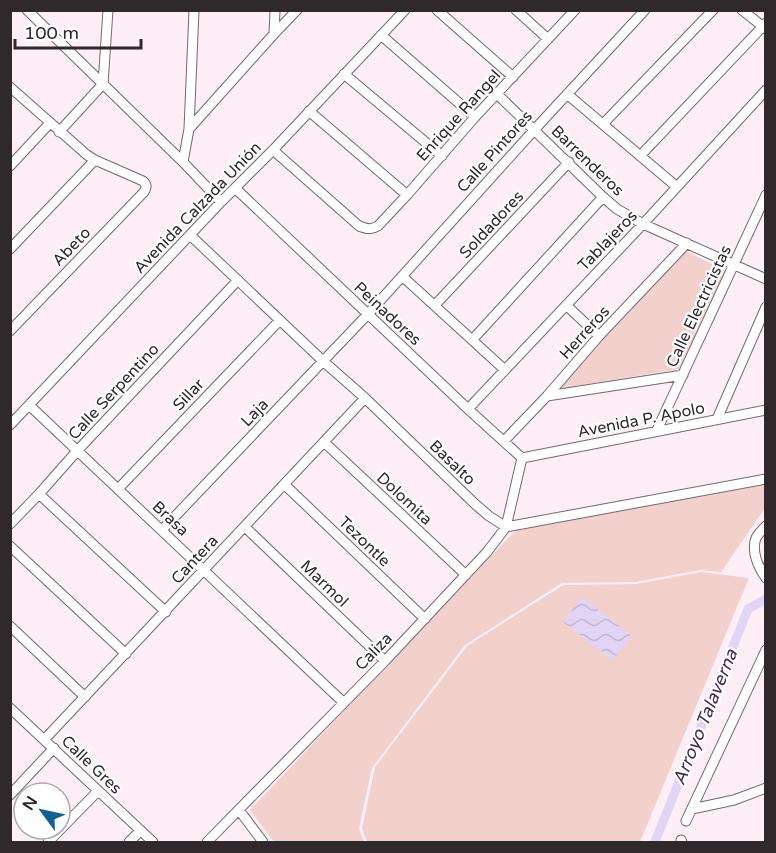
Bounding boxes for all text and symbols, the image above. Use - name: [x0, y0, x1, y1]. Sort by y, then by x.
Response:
- scale bar: [15, 12, 141, 50]
- text: 100 m: [24, 22, 79, 44]
- street label: Enrique Rangel: [412, 66, 505, 166]
- street label: Calle Pintores: [453, 106, 537, 197]
- street label: Barrenderos: [547, 121, 628, 200]
- street label: Avenida Calzada Unión: [130, 138, 266, 278]
- street label: Soldadores: [455, 187, 528, 263]
- street label: Tablajeros: [574, 206, 642, 275]
- street label: Abeto: [48, 223, 95, 270]
- street label: Calle Electricistas: [662, 242, 736, 371]
- street label: Peinadores: [350, 278, 425, 350]
- street label: Herreros: [555, 302, 614, 364]
- street label: Calle Serpentino: [64, 339, 164, 444]
- street label: Sillar: [169, 374, 209, 415]
- street label: Laja: [237, 395, 273, 431]
- street label: Avenida P. Apolo: [576, 398, 706, 442]
- street label: Basalto: [425, 436, 480, 490]
- street label: Dolomita: [372, 468, 436, 530]
- street label: Brasa: [148, 497, 193, 541]
- street label: Tezontle: [334, 512, 394, 571]
- street label: Cantera: [167, 531, 222, 588]
- street label: Marmol: [296, 556, 352, 611]
- street label: Caliza: [351, 629, 397, 675]
- water label: Arroyo Talaverna: [668, 645, 743, 788]
- street label: Calle Gres: [57, 731, 126, 798]
- north arrow: [12, 781, 72, 841]
- text: N: [18, 793, 42, 814]

